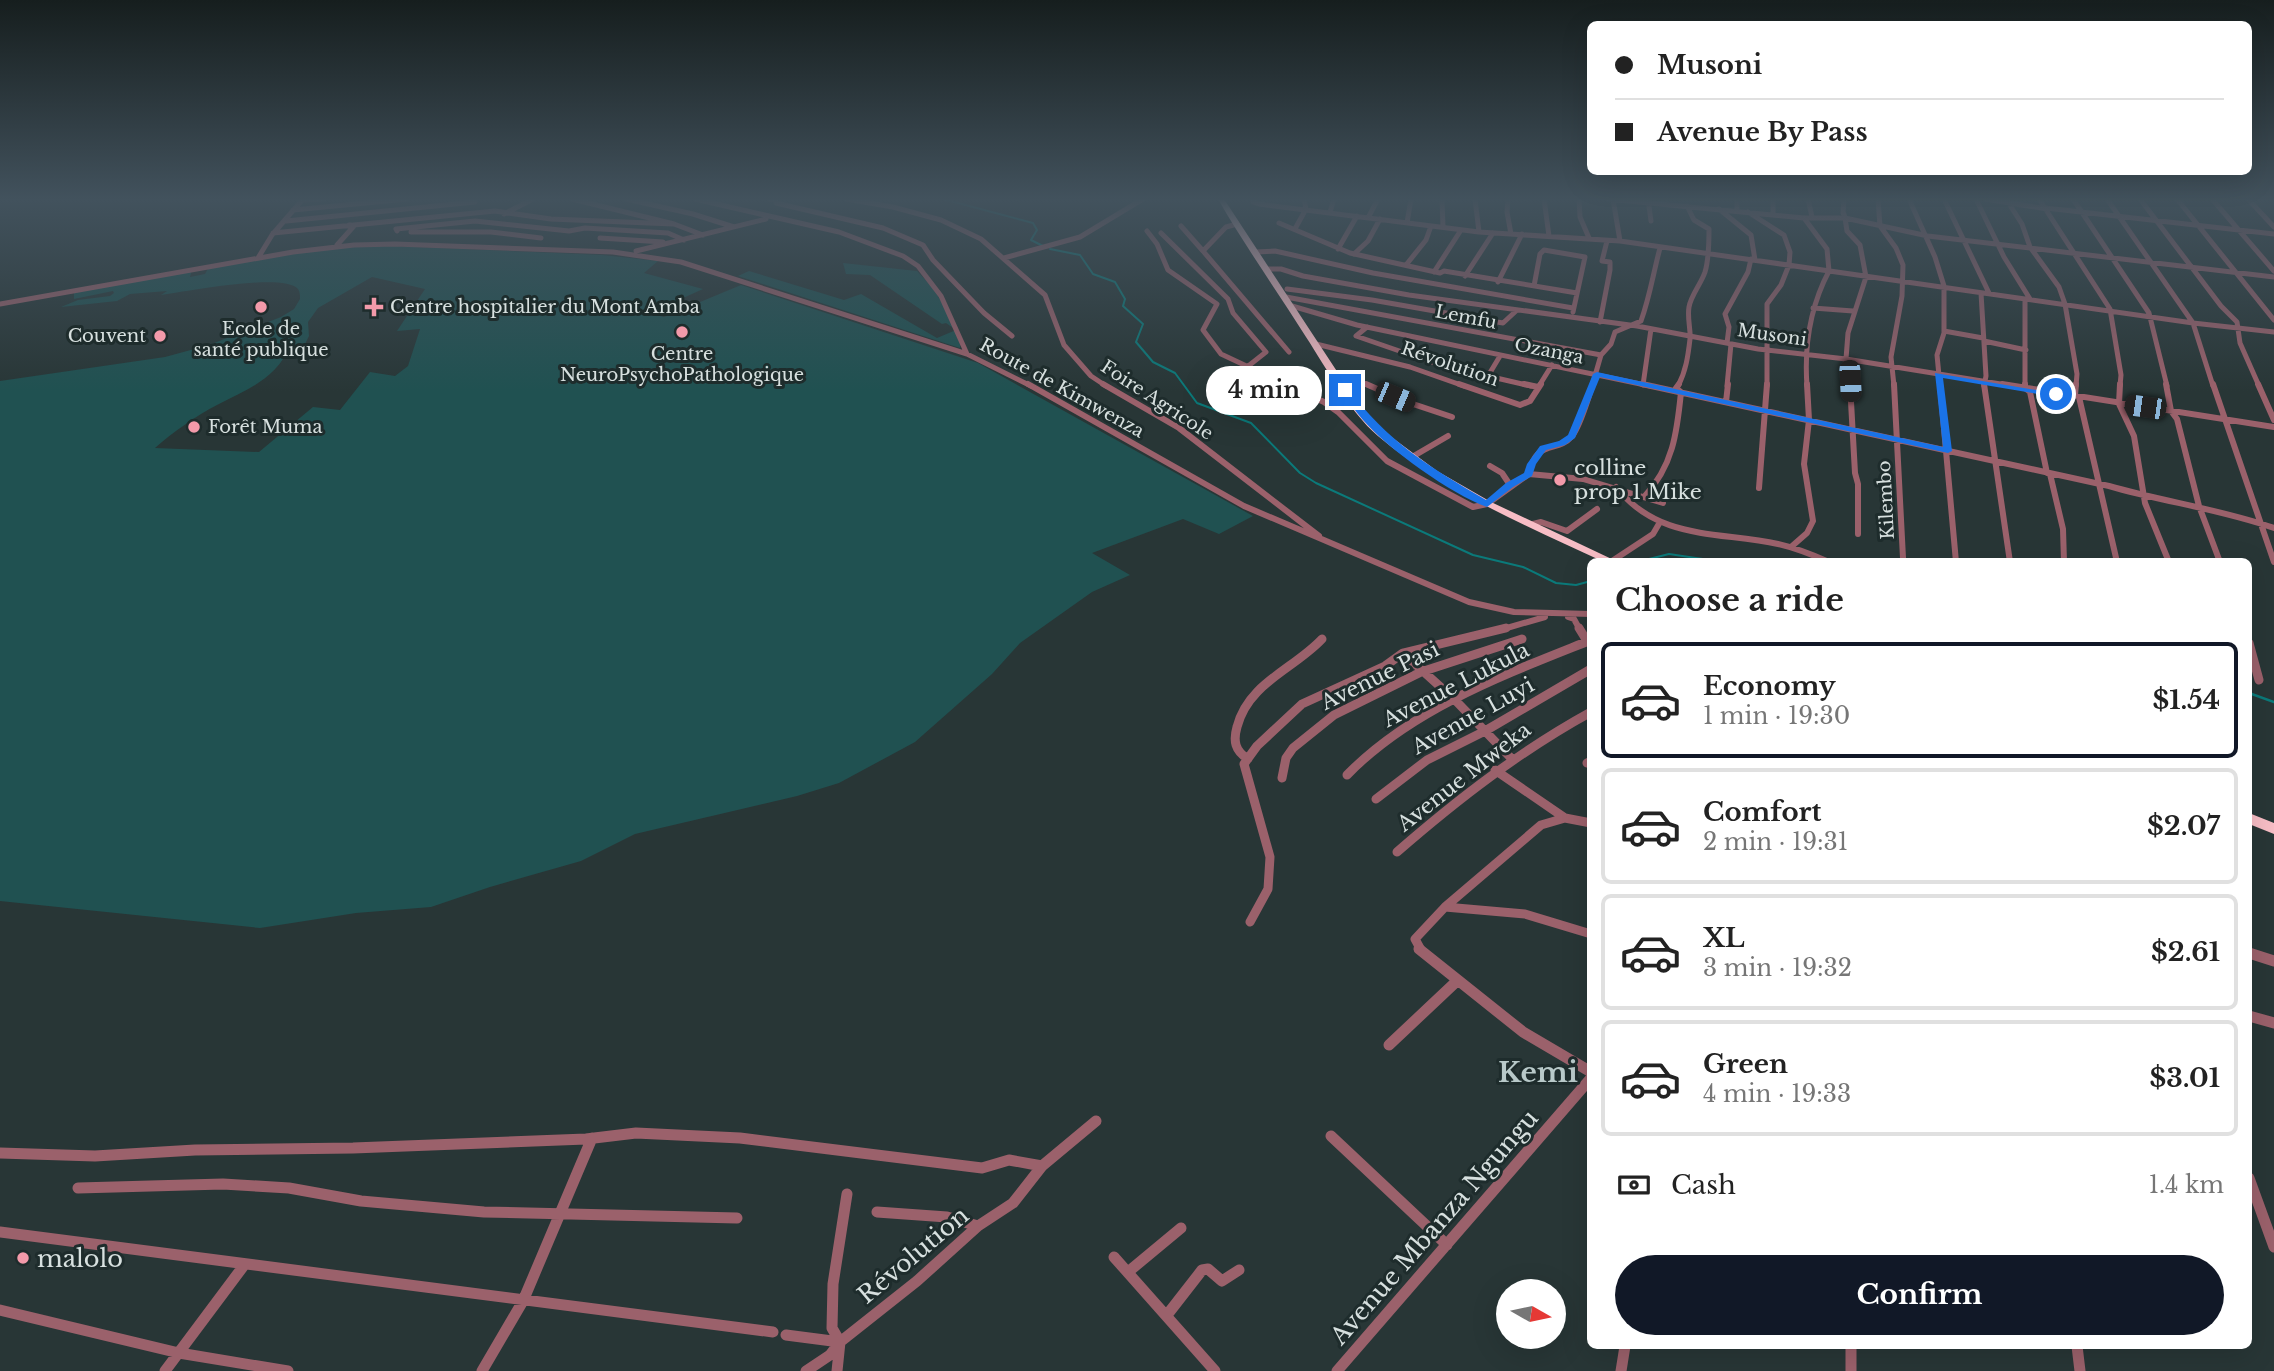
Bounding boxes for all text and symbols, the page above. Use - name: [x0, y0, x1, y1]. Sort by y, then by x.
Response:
- text: Musoni: [1657, 49, 1762, 81]
- text: Avenue By Pass: [1657, 116, 1868, 148]
- place label: Centre hospitalier du Mont Amba: [390, 296, 700, 318]
- marker: Centre hospitalier du Mont Amba: [364, 297, 384, 317]
- marker: Ecole de santé publique: [253, 299, 269, 315]
- street label: Lemfu: [1433, 300, 1499, 334]
- place label: Ecole de santé publique: [194, 318, 329, 361]
- street label: Musoni: [1736, 319, 1808, 351]
- marker: Centre NeuroPsychoPathologique: [674, 324, 690, 340]
- place label: Couvent: [68, 325, 146, 347]
- marker: Couvent: [152, 328, 168, 344]
- street label: Route de Kimwenza: [976, 334, 1148, 442]
- street label: Ozanga: [1513, 334, 1586, 368]
- street label: Révolution: [1398, 337, 1502, 391]
- place label: Centre NeuroPsychoPathologique: [560, 343, 804, 386]
- street label: Foire Agricole: [1097, 356, 1217, 444]
- car: [1839, 359, 1862, 403]
- callout: 4 min: [1205, 366, 1320, 414]
- route end: [1329, 374, 1361, 406]
- text: 4 min: [1228, 376, 1300, 404]
- route start: [2040, 378, 2072, 410]
- car: [1372, 379, 1419, 415]
- car: [2123, 394, 2168, 420]
- place label: Forêt Muma: [208, 416, 322, 438]
- marker: Forêt Muma: [186, 419, 202, 435]
- place label: colline prop 1 Mike: [1574, 455, 1702, 505]
- street label: Kilembo: [1873, 460, 1899, 540]
- marker: colline prop 1 Mike: [1552, 472, 1568, 488]
- text: Choose a ride: [1615, 580, 1844, 620]
- street label: Avenue Pasi: [1316, 636, 1443, 716]
- street label: Avenue Lukula: [1378, 637, 1534, 734]
- icon: car: [1619, 669, 1682, 732]
- text: Economy: [1703, 670, 1836, 702]
- street label: Avenue Luyi: [1406, 672, 1539, 761]
- text: $1.54: [2152, 684, 2220, 716]
- text: 1 min · 19:30: [1703, 702, 1850, 730]
- street label: Avenue Mweka: [1391, 717, 1536, 838]
- icon: car: [1619, 795, 1682, 858]
- text: Comfort: [1703, 796, 1821, 828]
- text: $2.07: [2147, 810, 2220, 842]
- text: 2 min · 19:31: [1703, 828, 1848, 856]
- icon: car: [1619, 921, 1682, 984]
- text: XL: [1703, 922, 1745, 954]
- text: $2.61: [2151, 936, 2220, 968]
- text: 3 min · 19:32: [1703, 954, 1852, 982]
- icon: car: [1619, 1047, 1682, 1110]
- text: Green: [1703, 1048, 1788, 1080]
- district label: Kemi: [1498, 1055, 1578, 1090]
- text: $3.01: [2149, 1062, 2220, 1094]
- text: 4 min · 19:33: [1703, 1080, 1851, 1108]
- street label: Avenue Mbanza Ngungu: [1323, 1104, 1544, 1351]
- icon: cash: [1615, 1166, 1653, 1204]
- text: Cash: [1671, 1169, 1736, 1201]
- text: 1.4 km: [2149, 1171, 2224, 1199]
- street label: Révolution: [852, 1200, 974, 1310]
- place label: malolo: [37, 1244, 123, 1273]
- marker: malolo: [15, 1250, 31, 1266]
- button: Confirm: [1615, 1255, 2224, 1335]
- north arrow: [1496, 1279, 1566, 1349]
- map controls: [1496, 1279, 1566, 1349]

